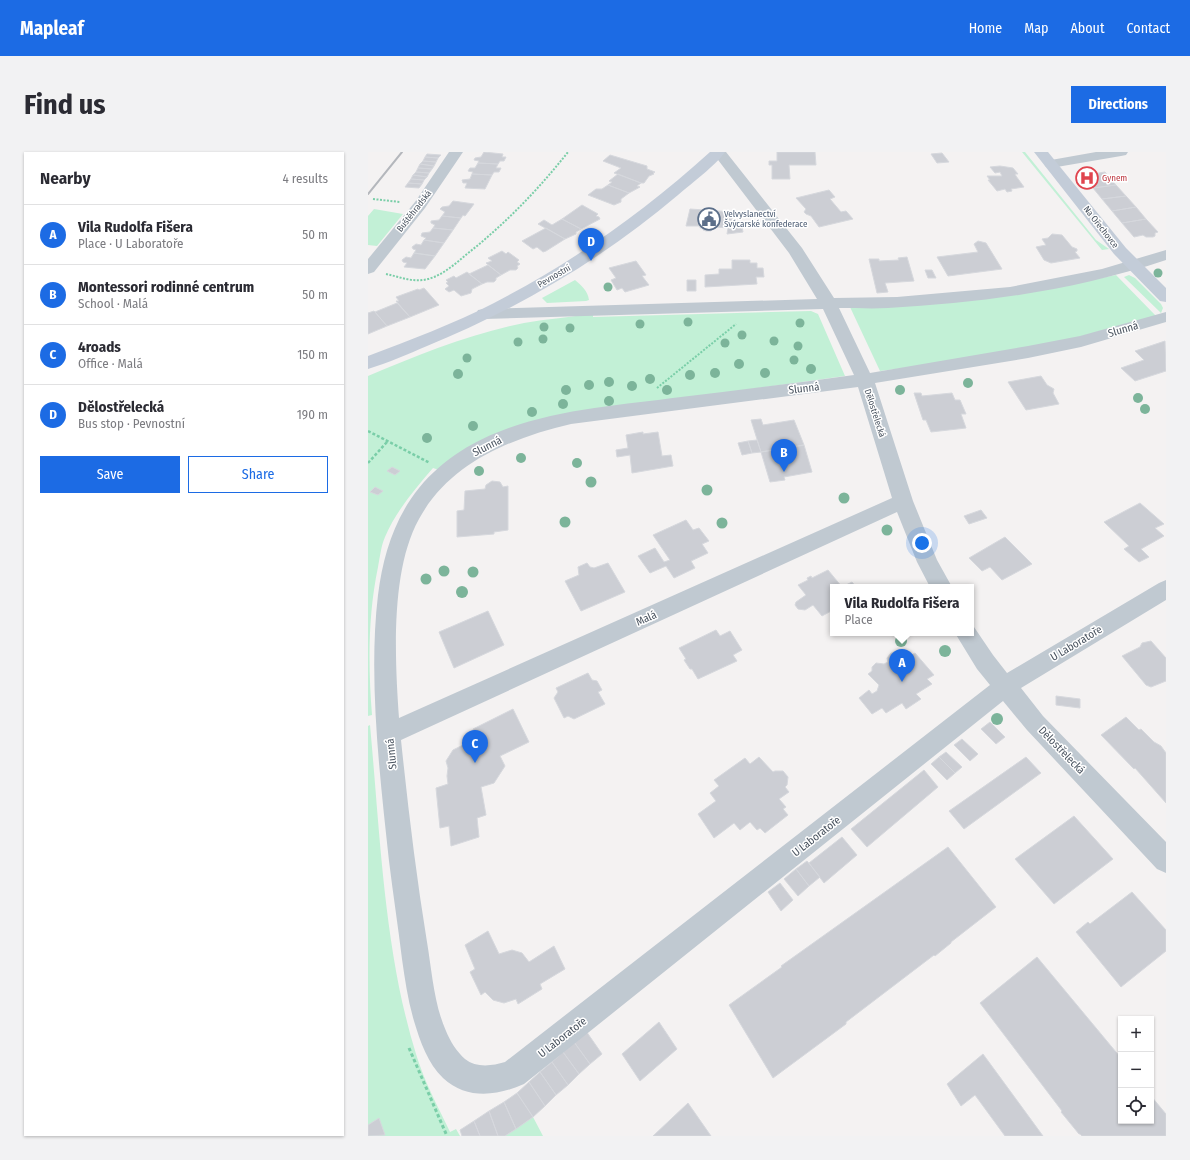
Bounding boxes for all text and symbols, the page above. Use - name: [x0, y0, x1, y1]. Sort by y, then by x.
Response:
- text: Mapleaf: [20, 17, 84, 40]
- text: Home: [969, 20, 1002, 37]
- text: Map: [1024, 20, 1048, 37]
- text: About: [1070, 20, 1105, 37]
- text: Contact: [1127, 20, 1170, 37]
- button: Directions: [1071, 86, 1166, 123]
- text: Find us: [24, 88, 106, 121]
- hospital icon: Gynem: [1074, 165, 1100, 191]
- text: Nearby: [40, 168, 91, 189]
- text: 4 results: [282, 171, 328, 186]
- place label: Gynem: [1102, 173, 1127, 183]
- street label: Buštěhradská: [395, 188, 434, 234]
- street label: Na Ořechovce: [1082, 204, 1121, 250]
- public building icon: Velvyslanectví Švýcarské konfederace: [696, 206, 722, 232]
- place label: Velvyslanectví Švýcarské konfederace: [724, 209, 808, 229]
- text: Vila Rudolfa Fišera: [78, 218, 193, 236]
- text: A: [49, 227, 57, 242]
- text: 50 m: [302, 227, 328, 242]
- pin: D: [578, 228, 604, 261]
- text: Place · U Laboratoře: [78, 236, 184, 251]
- street label: Pevnostní: [536, 262, 573, 289]
- text: Montessori rodinné centrum: [78, 278, 254, 296]
- text: B: [49, 287, 57, 302]
- text: 50 m: [302, 287, 328, 302]
- text: School · Malá: [78, 296, 148, 311]
- street label: Slunná: [1106, 319, 1140, 340]
- text: 4roads: [78, 338, 121, 356]
- text: C: [50, 347, 56, 362]
- text: 150 m: [297, 347, 328, 362]
- text: Office · Malá: [78, 356, 143, 371]
- street label: Slunná: [788, 380, 820, 397]
- street label: Dělostřelecká: [863, 388, 888, 439]
- text: Dělostřelecká: [78, 398, 164, 416]
- text: D: [49, 407, 57, 422]
- text: 190 m: [297, 407, 328, 422]
- text: Bus stop · Pevnostní: [78, 416, 185, 431]
- street label: Slunná: [470, 434, 504, 459]
- pin: B: [771, 439, 797, 472]
- button: Save: [40, 456, 180, 493]
- button: Share: [188, 456, 328, 493]
- your location: [912, 533, 932, 553]
- popup: [830, 584, 974, 636]
- text: Vila Rudolfa Fišera: [845, 594, 959, 612]
- street label: Malá: [634, 608, 659, 629]
- text: Place: [845, 612, 873, 627]
- street label: U Laboratoře: [1048, 623, 1104, 664]
- pin: A: [889, 649, 915, 682]
- street label: Dělostřelecká: [1036, 724, 1088, 777]
- pin: C: [462, 730, 488, 763]
- street label: Slunná: [383, 738, 400, 770]
- street label: U Laboratoře: [789, 813, 843, 859]
- street label: U Laboratoře: [535, 1014, 589, 1060]
- map controls: [1118, 1016, 1154, 1124]
- button: +: [1118, 1016, 1154, 1052]
- button: −: [1118, 1052, 1154, 1088]
- button: locate: [1118, 1088, 1154, 1124]

